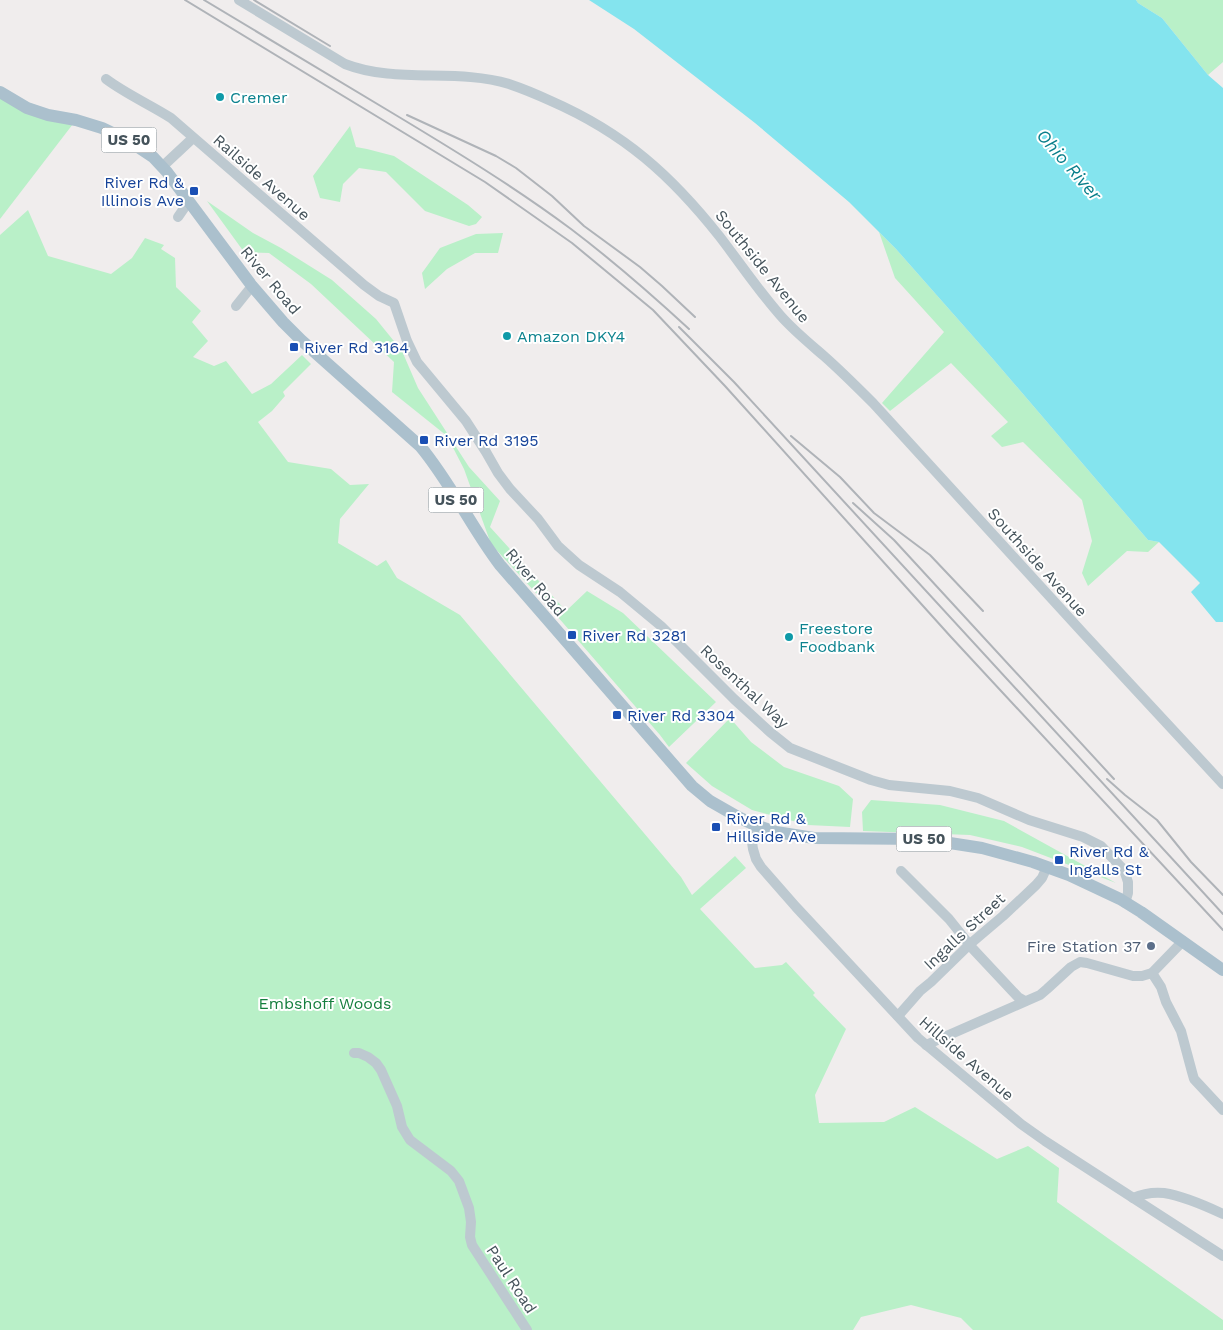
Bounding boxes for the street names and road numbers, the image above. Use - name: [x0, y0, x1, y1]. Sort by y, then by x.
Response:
- road number: US 50: [102, 128, 156, 152]
- street label: Railside Avenue: [209, 130, 314, 225]
- street label: Southside Avenue: [711, 206, 814, 327]
- street label: River Road: [237, 242, 305, 318]
- road number: US 50: [428, 488, 484, 512]
- street label: Southside Avenue: [984, 504, 1091, 621]
- street label: River Road: [502, 544, 570, 620]
- street label: Rosenthal Way: [696, 641, 793, 733]
- road number: US 50: [896, 826, 952, 852]
- street label: Ingalls Street: [920, 889, 1009, 974]
- street label: Hillside Avenue: [915, 1012, 1018, 1105]
- street label: Paul Road: [482, 1242, 541, 1317]

